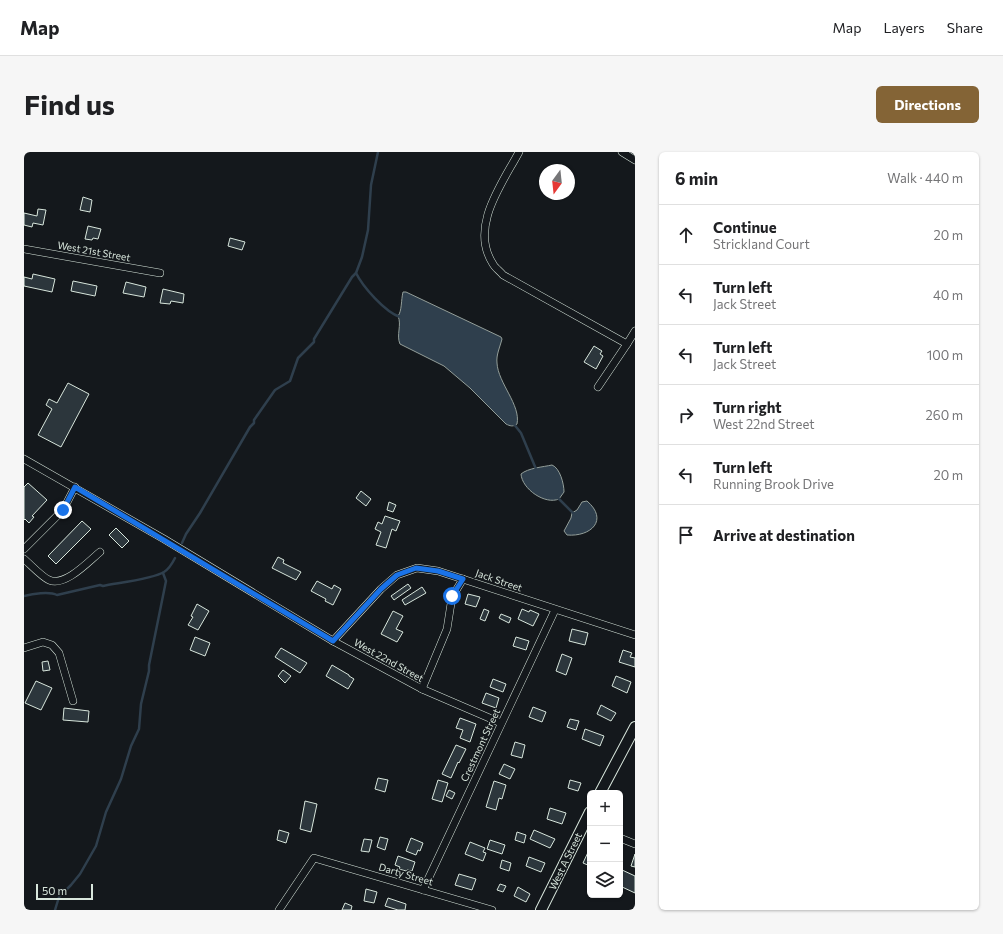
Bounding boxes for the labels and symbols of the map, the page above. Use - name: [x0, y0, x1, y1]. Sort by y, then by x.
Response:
- north arrow: [539, 164, 575, 200]
- street label: West 21st Street: [57, 239, 131, 263]
- route end: [54, 501, 72, 519]
- street label: Jack Street: [474, 566, 524, 594]
- route start: [443, 587, 461, 605]
- street label: West 22nd Street: [352, 636, 426, 684]
- street label: Crestmont Street: [458, 707, 502, 783]
- street label: West A Street: [546, 830, 584, 892]
- street label: Darty Street: [377, 861, 435, 887]
- scale bar: [36, 882, 93, 901]

